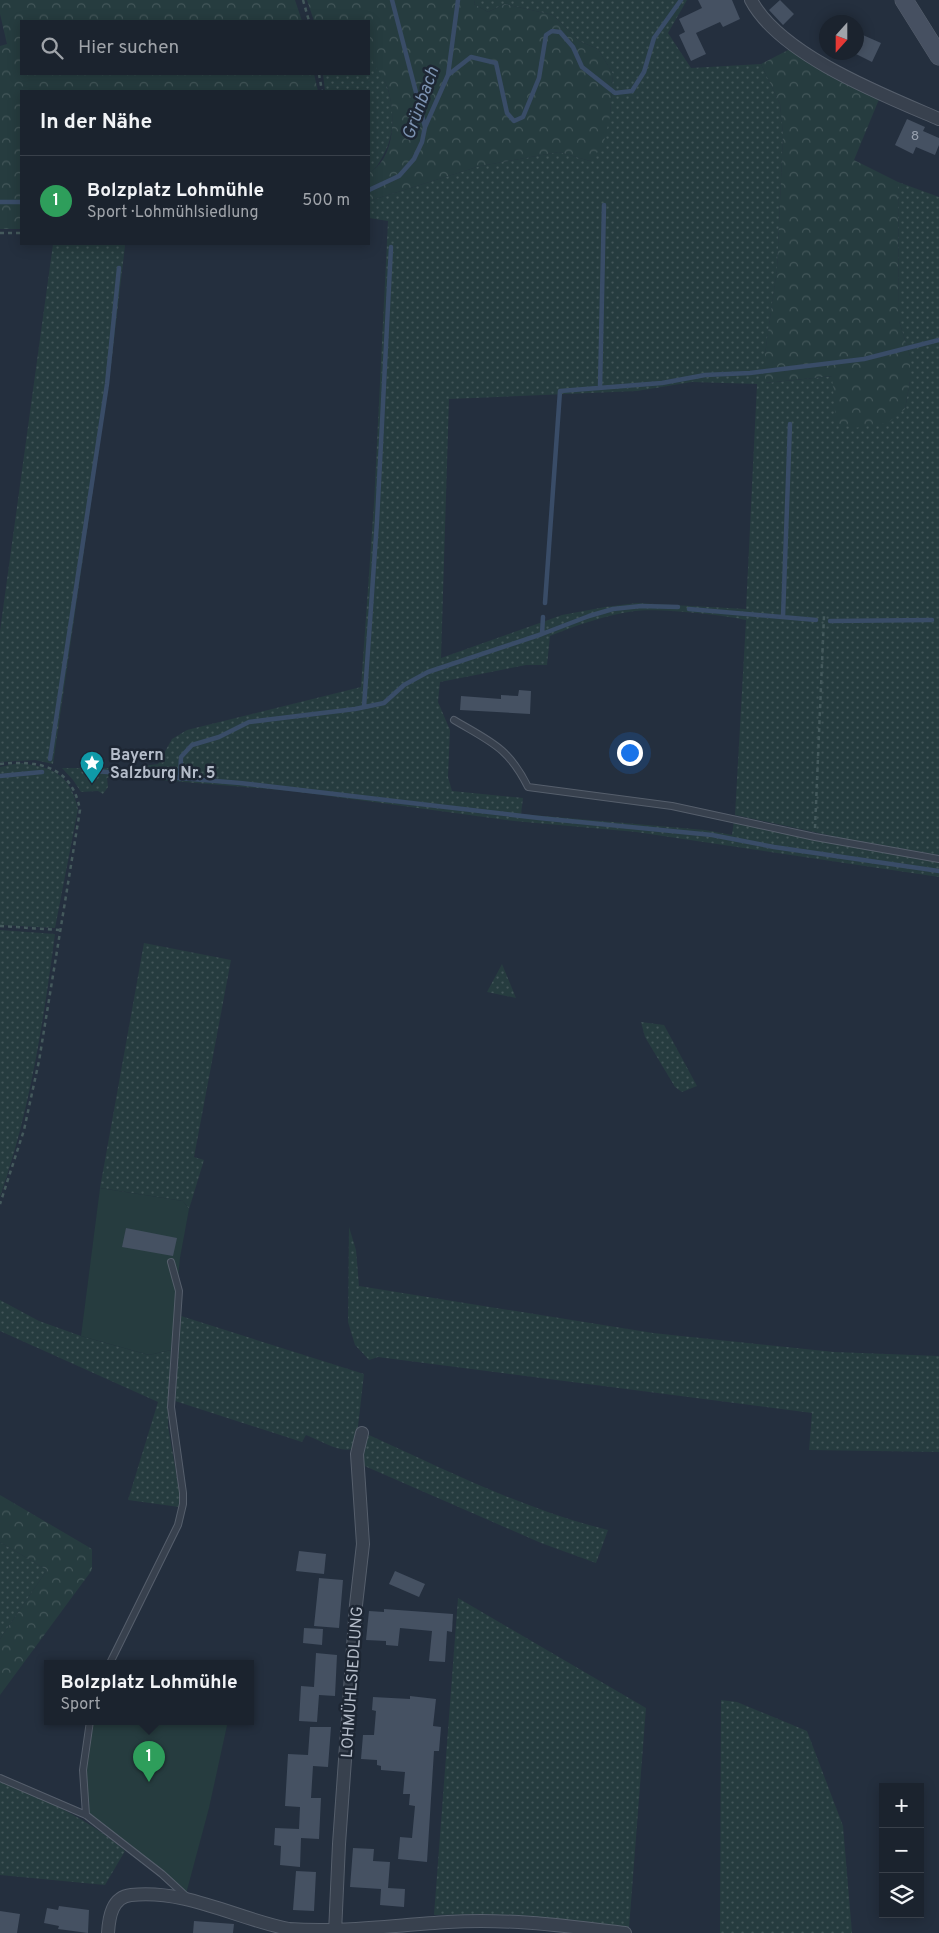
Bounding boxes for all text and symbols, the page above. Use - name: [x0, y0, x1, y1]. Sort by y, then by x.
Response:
- north arrow: [819, 15, 864, 60]
- search box: [20, 20, 370, 75]
- icon: search: [38, 34, 66, 62]
- text: Hier suchen: [78, 36, 179, 60]
- water label: Grünbach: [398, 64, 445, 143]
- text: In der Nähe: [40, 109, 152, 136]
- house number: 8: [911, 128, 919, 145]
- text: Bolzplatz Lohmühle: [87, 179, 264, 203]
- text: 1: [53, 191, 59, 211]
- text: 500 m: [302, 191, 350, 211]
- text: Sport · Lohmühlsiedlung: [87, 203, 259, 223]
- your location: [617, 740, 643, 766]
- place label: Bayern Salzburg Nr. 5: [110, 746, 216, 784]
- place icon: Bayern Salzburg Nr. 5: [79, 750, 105, 784]
- street label: LOHMÜHLSIEDLUNG: [336, 1605, 368, 1759]
- popup: [44, 1660, 254, 1725]
- text: Bolzplatz Lohmühle: [60, 1671, 238, 1695]
- text: Sport: [60, 1695, 101, 1715]
- pin: 1: [133, 1741, 165, 1782]
- map controls: [879, 1783, 924, 1918]
- button: +: [879, 1783, 924, 1828]
- button: −: [879, 1828, 924, 1873]
- button: layers: [879, 1873, 924, 1918]

